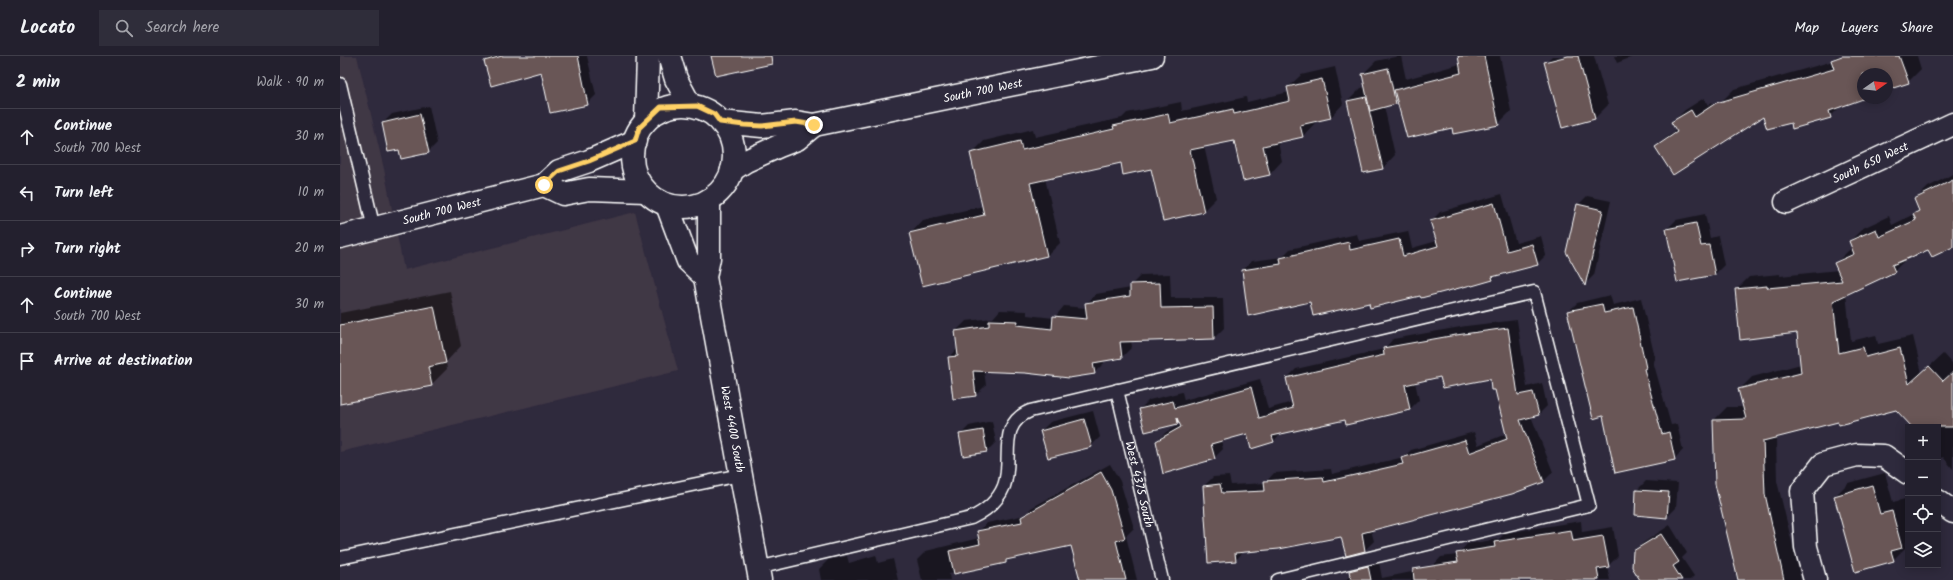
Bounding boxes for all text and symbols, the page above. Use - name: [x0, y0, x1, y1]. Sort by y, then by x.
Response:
- search box: [99, 10, 379, 46]
- text: Locato: [20, 13, 75, 43]
- text: Search here: [145, 16, 219, 40]
- icon: search: [113, 17, 135, 39]
- text: Map: [1795, 17, 1819, 39]
- text: Layers: [1841, 17, 1879, 39]
- text: Share: [1901, 17, 1933, 39]
- north arrow: [1857, 68, 1893, 104]
- text: 2 min: [16, 69, 60, 96]
- text: Walk · 90 m: [257, 72, 324, 93]
- street label: South 700 West: [942, 73, 1024, 108]
- text: Continue: [54, 114, 112, 138]
- route end: [805, 116, 823, 134]
- icon: ahead: [16, 126, 38, 148]
- text: 30 m: [295, 126, 324, 147]
- street label: South 650 West: [1829, 137, 1912, 189]
- text: South 700 West: [54, 138, 141, 159]
- route start: [535, 176, 553, 194]
- text: Turn left: [54, 181, 114, 205]
- icon: left: [16, 182, 38, 204]
- text: 10 m: [298, 182, 324, 203]
- street label: South 700 West: [400, 192, 483, 230]
- text: Turn right: [54, 237, 121, 261]
- icon: right: [16, 238, 38, 260]
- text: 20 m: [294, 238, 324, 259]
- text: Continue: [54, 282, 112, 306]
- icon: ahead: [16, 294, 38, 316]
- text: 30 m: [295, 294, 324, 315]
- text: South 700 West: [54, 306, 141, 327]
- text: Arrive at destination: [54, 349, 193, 373]
- icon: arrive: [16, 350, 38, 372]
- street label: West 4400 South: [715, 384, 750, 474]
- map controls: [1905, 424, 1941, 568]
- button: +: [1905, 424, 1941, 460]
- street label: West 4375 South: [1120, 439, 1159, 530]
- button: −: [1905, 460, 1941, 496]
- button: locate: [1905, 496, 1941, 532]
- button: layers: [1905, 532, 1941, 568]

